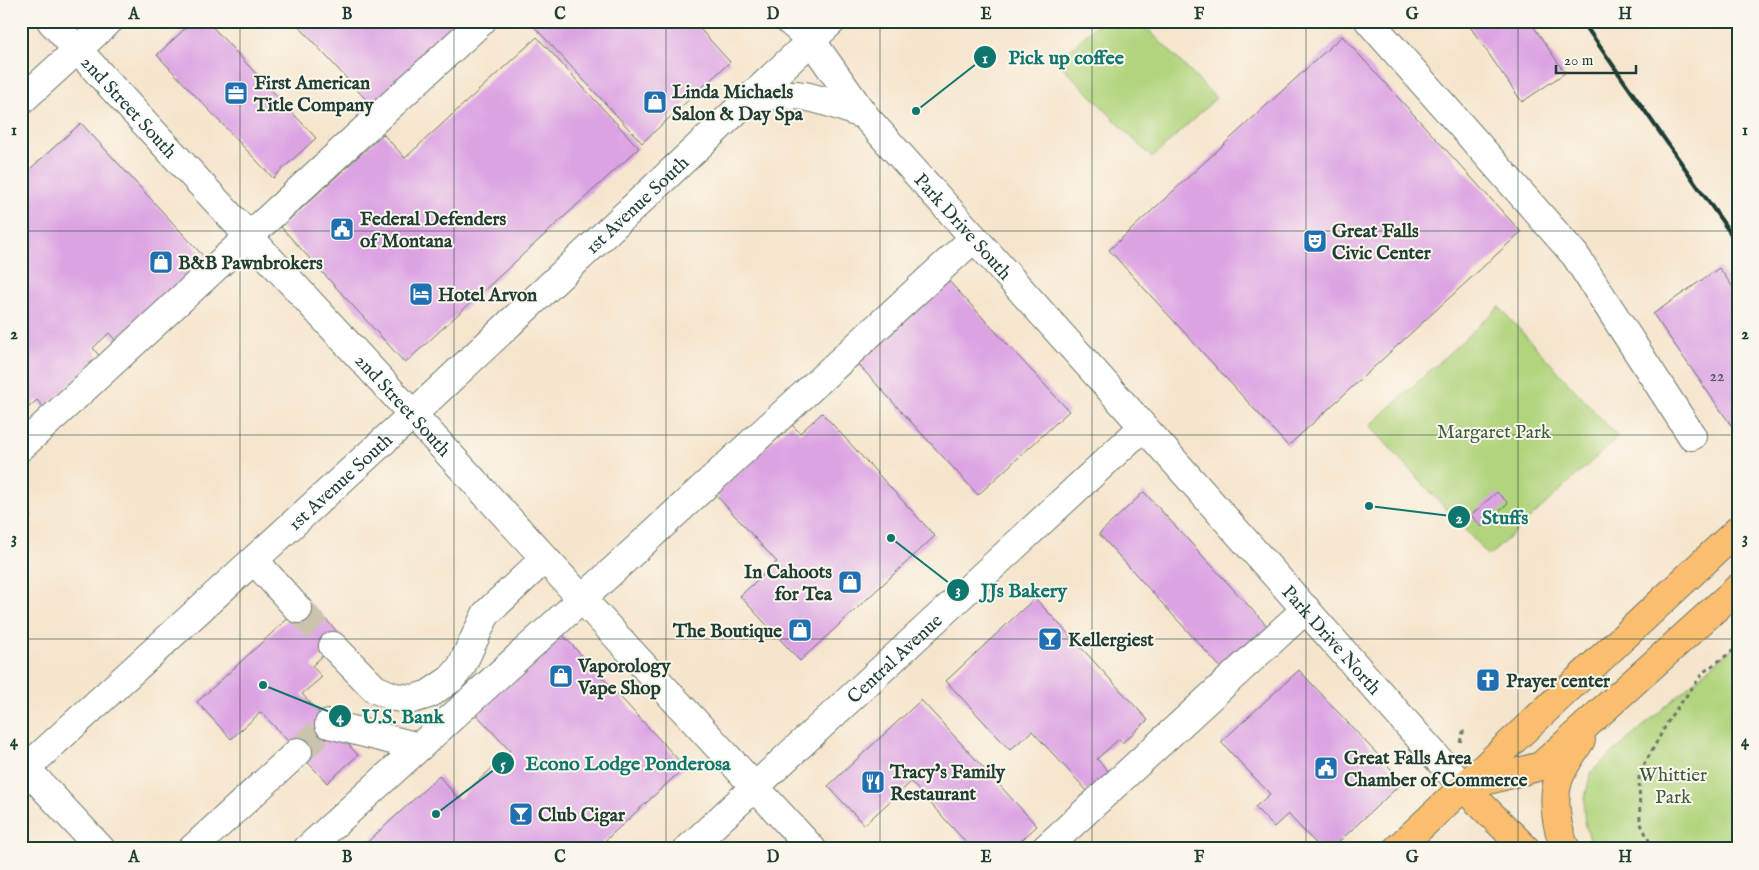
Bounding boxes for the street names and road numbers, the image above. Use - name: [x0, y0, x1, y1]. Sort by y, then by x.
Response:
- street label: 2nd Street South: [75, 51, 181, 164]
- street label: 1st Avenue South: [581, 152, 695, 260]
- street label: Park Drive South: [908, 169, 1016, 286]
- street label: 2nd Street South: [349, 350, 455, 462]
- street label: 1st Avenue South: [284, 429, 398, 537]
- street label: Park Drive North: [1276, 581, 1386, 701]
- street label: Central Avenue: [843, 609, 948, 710]

